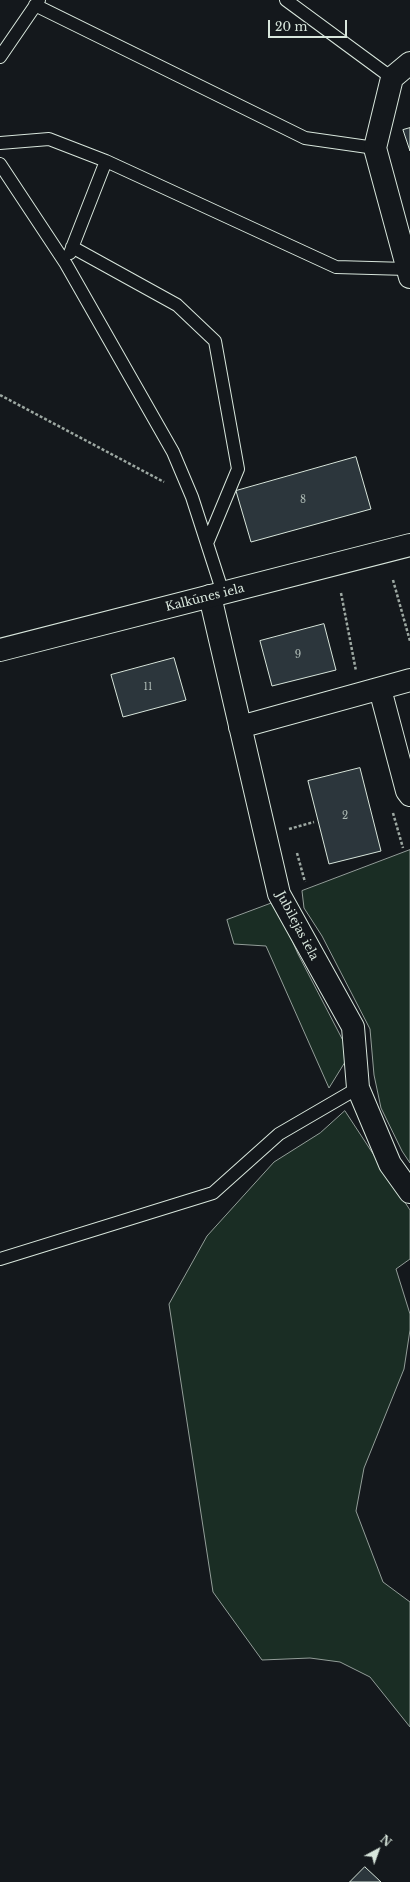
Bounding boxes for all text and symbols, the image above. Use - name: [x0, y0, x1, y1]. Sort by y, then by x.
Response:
- scale bar: [270, 12, 349, 38]
- text: 20 m: [275, 19, 307, 34]
- house number: 8: [300, 494, 306, 506]
- street label: Kalkūnes iela: [164, 581, 246, 615]
- house number: 9: [295, 649, 301, 661]
- house number: 11: [144, 681, 152, 693]
- house number: 2: [342, 810, 348, 822]
- street label: Jubilejas iela: [273, 889, 321, 963]
- north arrow: [358, 1830, 398, 1870]
- text: N: [377, 1832, 394, 1850]

